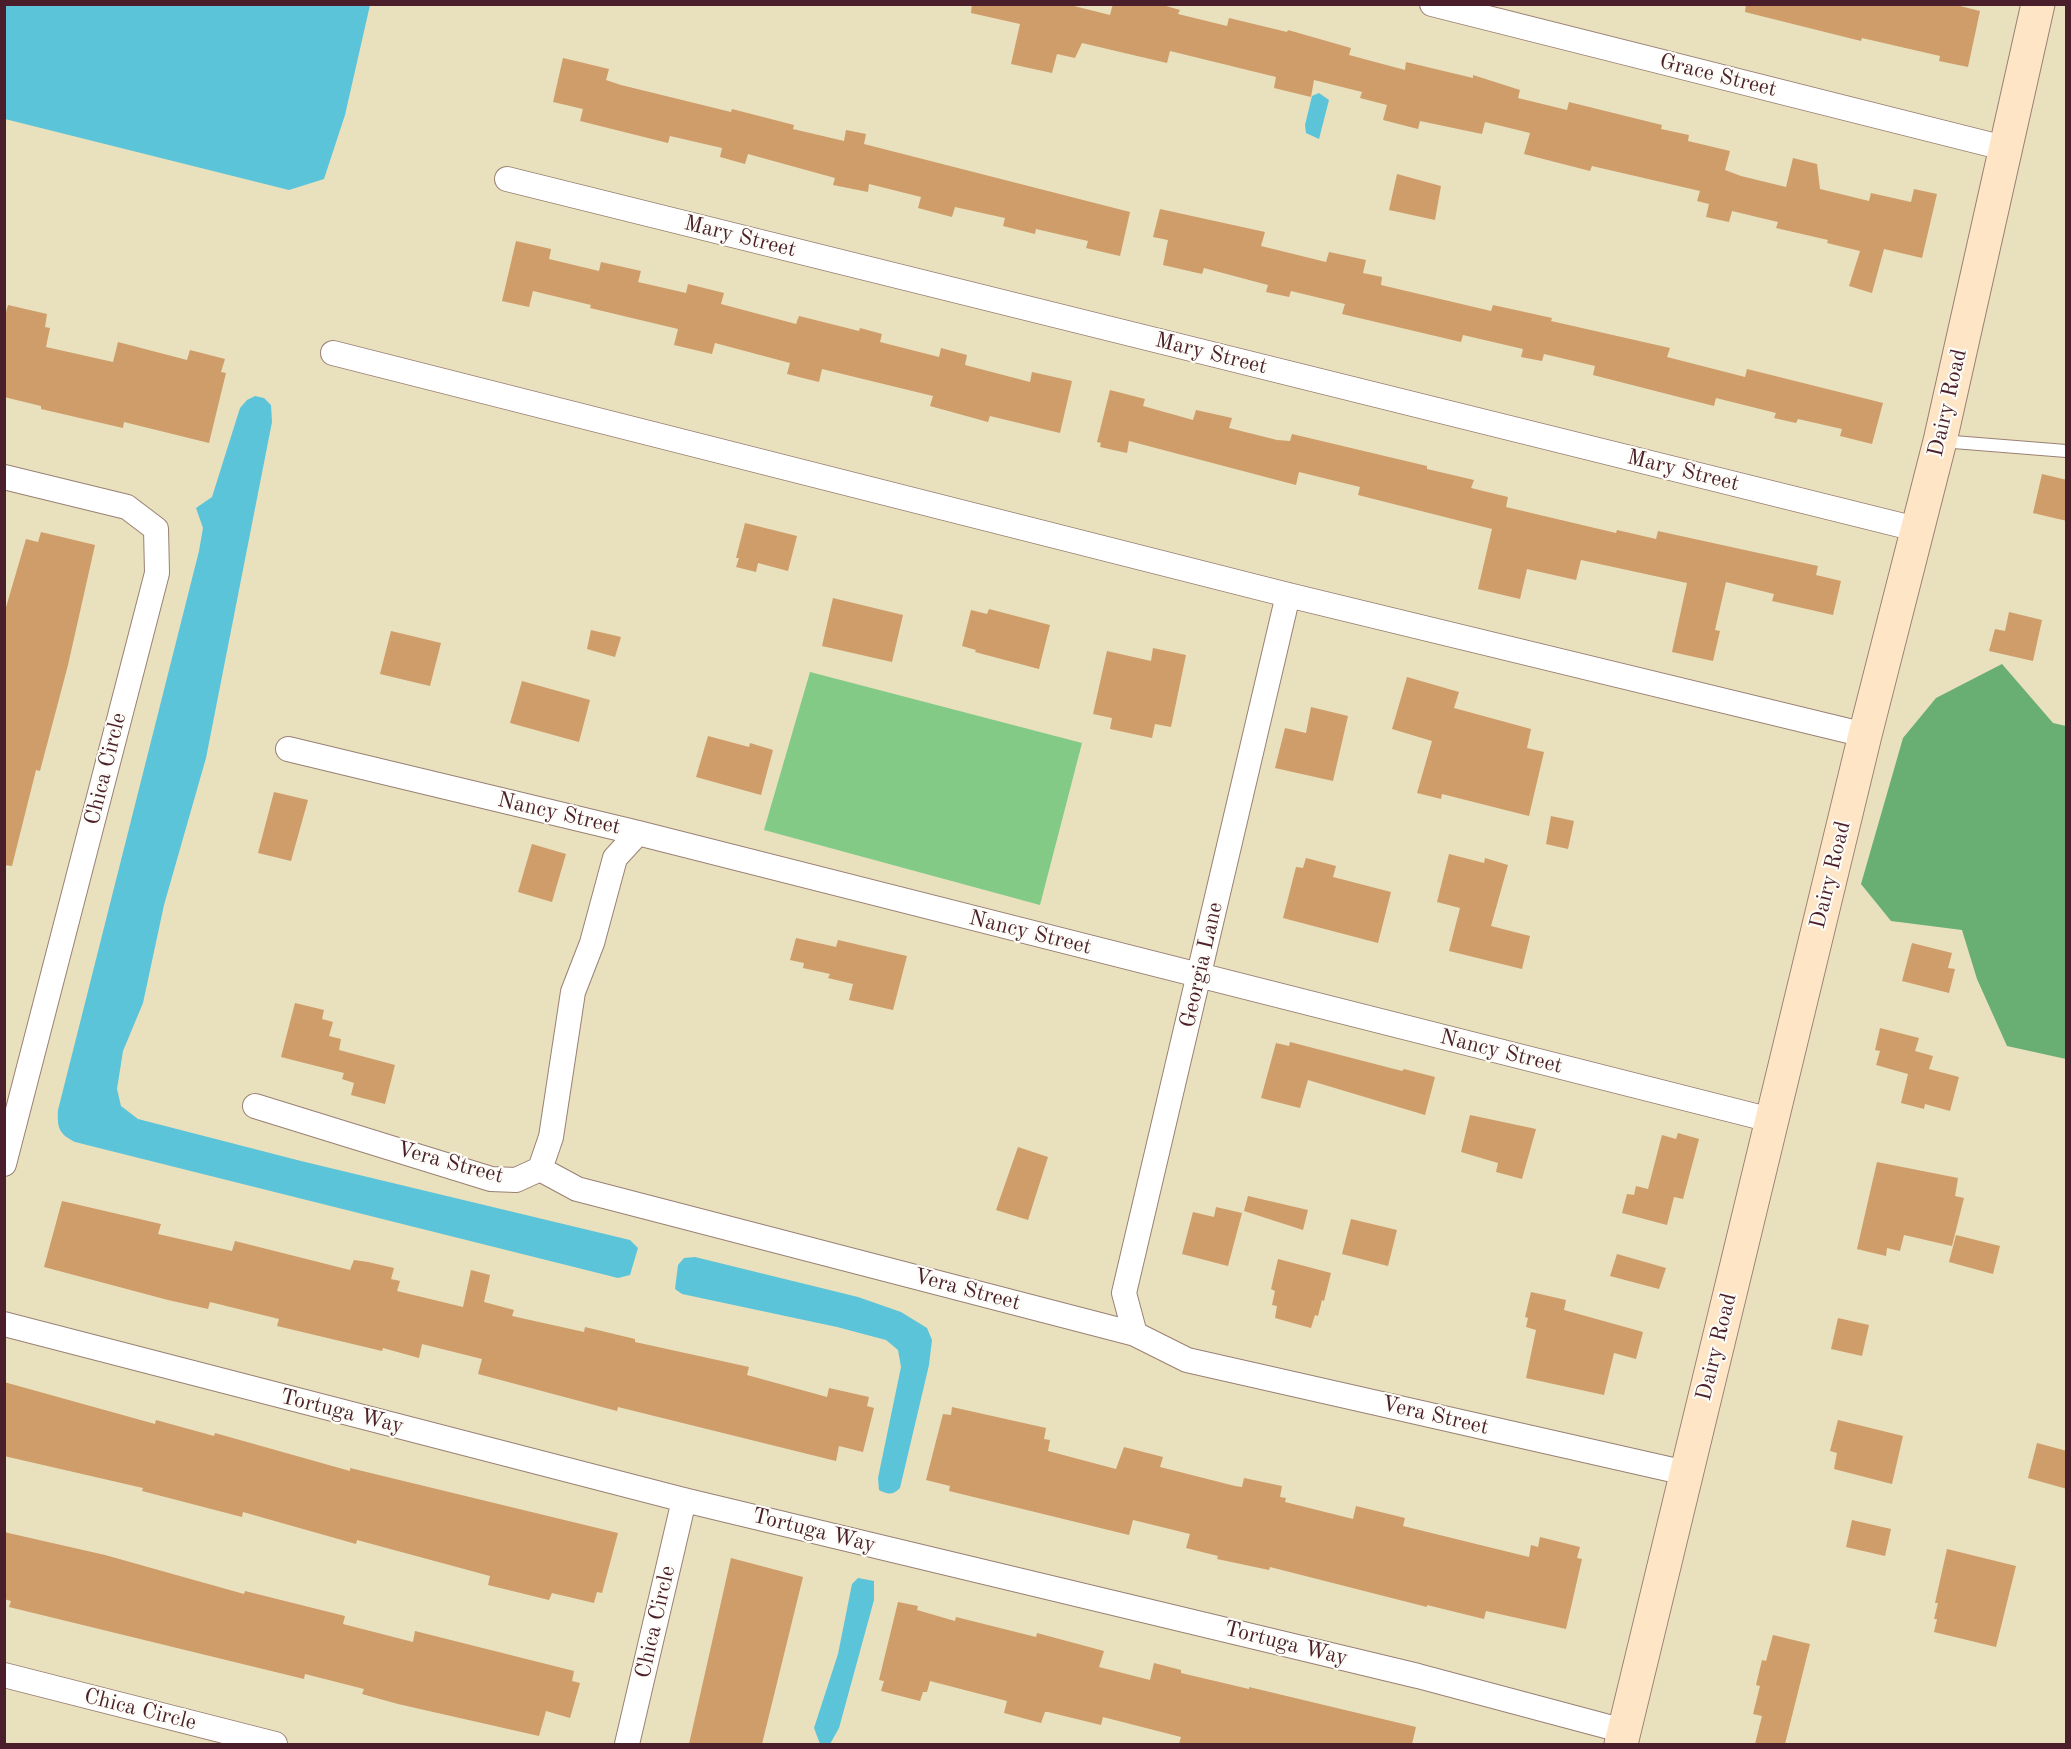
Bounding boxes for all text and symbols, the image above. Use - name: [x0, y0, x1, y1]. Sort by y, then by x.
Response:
- street label: Grace Street: [1657, 49, 1779, 103]
- street label: Mary Street: [681, 210, 799, 264]
- street label: Mary Street: [1152, 327, 1270, 381]
- street label: Dairy Road: [1923, 347, 1973, 459]
- street label: Mary Street: [1624, 444, 1742, 498]
- street label: Chica Circle: [79, 710, 133, 828]
- street label: Nancy Street: [495, 787, 623, 841]
- street label: Dairy Road: [1805, 819, 1857, 931]
- street label: Georgia Lane: [1175, 900, 1229, 1030]
- street label: Nancy Street: [966, 905, 1094, 961]
- street label: Nancy Street: [1437, 1024, 1565, 1080]
- street label: Vera Street: [394, 1136, 506, 1190]
- street label: Vera Street: [911, 1263, 1023, 1317]
- street label: Dairy Road: [1691, 1291, 1743, 1403]
- street label: Tortuga Way: [277, 1384, 407, 1440]
- street label: Vera Street: [1379, 1391, 1491, 1441]
- street label: Tortuga Way: [749, 1503, 879, 1559]
- street label: Chica Circle: [630, 1563, 682, 1681]
- street label: Tortuga Way: [1221, 1616, 1351, 1672]
- street label: Chica Circle: [81, 1683, 199, 1737]

